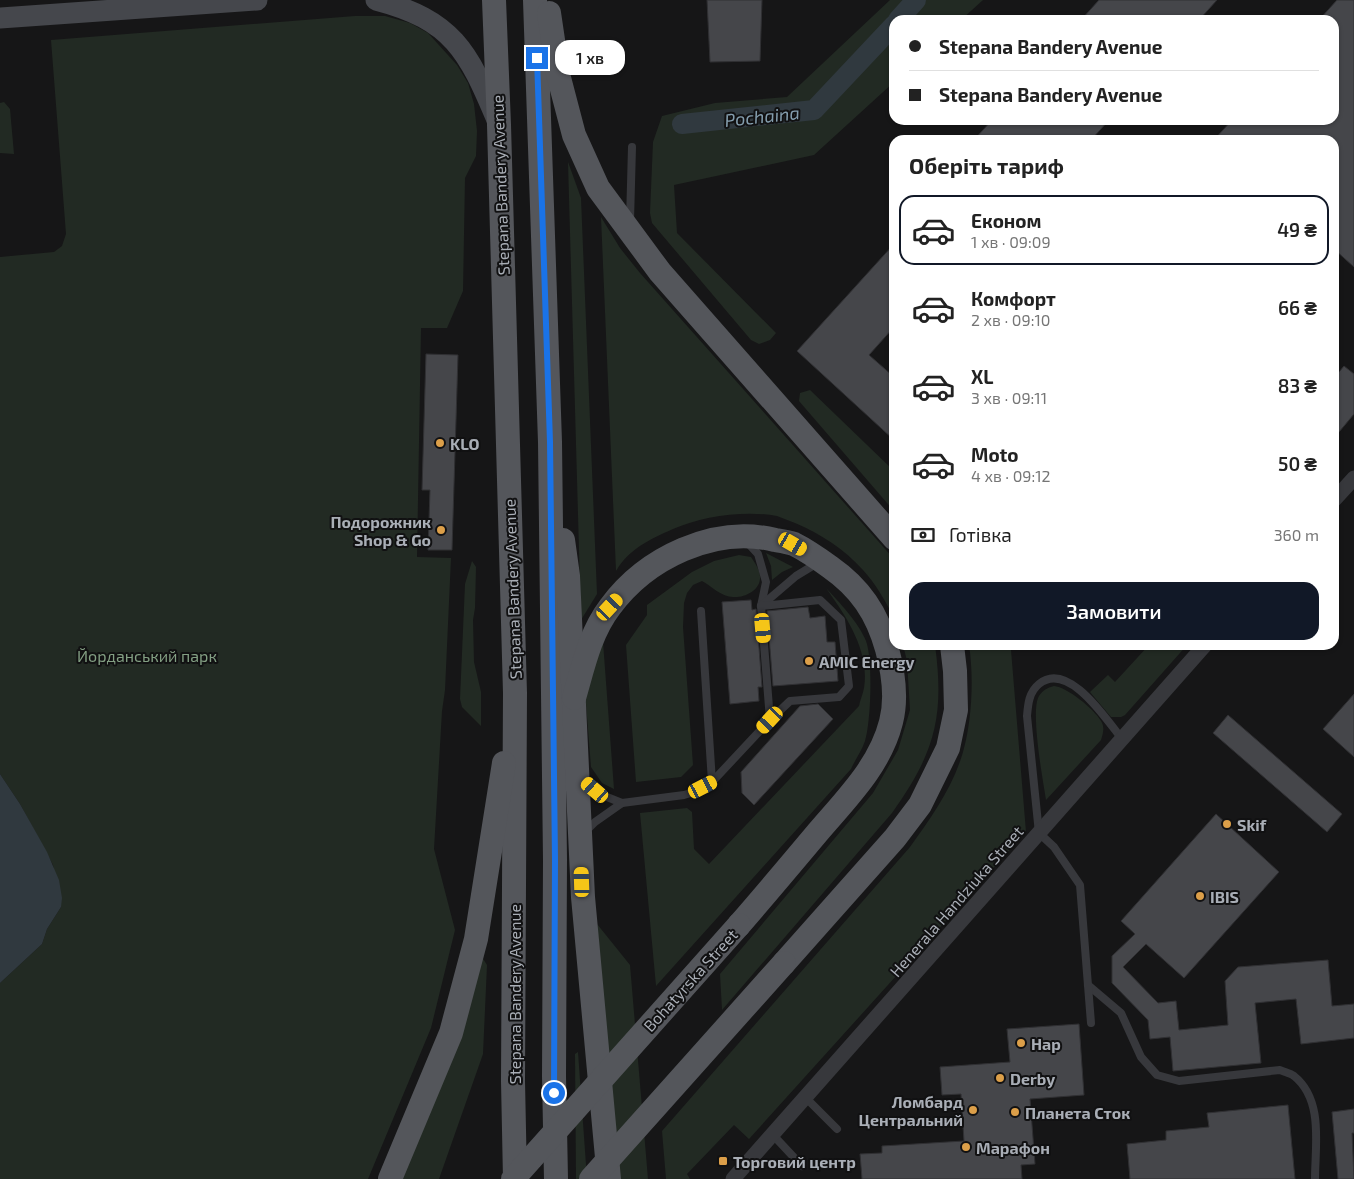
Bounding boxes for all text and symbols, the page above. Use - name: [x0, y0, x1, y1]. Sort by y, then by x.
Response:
- text: Stepana Bandery Avenue: [939, 35, 1162, 58]
- callout: 1 хв: [554, 40, 624, 76]
- route end: [526, 47, 548, 69]
- text: 1 хв: [576, 48, 604, 67]
- text: Stepana Bandery Avenue: [939, 83, 1162, 106]
- street label: Stepana Bandery Avenue: [487, 95, 513, 275]
- water label: Pochaina: [723, 101, 801, 131]
- text: Оберіть тариф: [909, 152, 1064, 178]
- icon: car: [911, 208, 956, 253]
- text: Економ: [971, 209, 1042, 232]
- text: 49 ₴: [1277, 218, 1317, 241]
- text: 1 хв · 09:09: [971, 232, 1051, 251]
- icon: car: [911, 286, 956, 331]
- text: Комфорт: [971, 287, 1056, 310]
- text: 66 ₴: [1278, 296, 1317, 319]
- text: 2 хв · 09:10: [971, 310, 1050, 329]
- icon: car: [911, 364, 956, 409]
- text: XL: [971, 365, 993, 388]
- text: 83 ₴: [1278, 374, 1317, 397]
- text: 3 хв · 09:11: [971, 388, 1047, 407]
- place label: KLO: [450, 434, 480, 453]
- marker: KLO: [434, 437, 446, 449]
- icon: car: [911, 442, 956, 487]
- text: Moto: [971, 443, 1019, 466]
- text: 50 ₴: [1278, 452, 1317, 475]
- text: 4 хв · 09:12: [971, 466, 1051, 485]
- street label: Stepana Bandery Avenue: [499, 499, 525, 679]
- place label: Подорожник Shop & Go: [330, 512, 431, 549]
- icon: cash: [909, 521, 937, 549]
- text: Готівка: [949, 523, 1012, 546]
- marker: Подорожник Shop & Go: [435, 524, 447, 536]
- text: 360 m: [1274, 525, 1319, 544]
- car: [776, 530, 809, 558]
- button: Замовити: [909, 582, 1319, 640]
- car: [594, 591, 625, 623]
- car: [754, 612, 771, 644]
- park label: Йорданський парк: [77, 646, 217, 665]
- place label: AMIC Energy: [819, 652, 915, 672]
- marker: AMIC Energy: [803, 655, 815, 667]
- car: [754, 704, 785, 736]
- car: [578, 774, 611, 806]
- car: [686, 774, 719, 800]
- place label: Skif: [1237, 815, 1267, 834]
- marker: Skif: [1221, 818, 1233, 830]
- street label: Henerala Handziuka Street: [885, 822, 1027, 980]
- car: [573, 867, 590, 897]
- place label: IBIS: [1210, 887, 1239, 906]
- marker: IBIS: [1194, 890, 1206, 902]
- street label: Stepana Bandery Avenue: [505, 904, 524, 1084]
- street label: Bohatyrska Street: [639, 925, 741, 1035]
- place label: Hap: [1031, 1034, 1061, 1053]
- marker: Hap: [1015, 1037, 1027, 1049]
- place label: Derby: [1010, 1069, 1055, 1089]
- marker: Derby: [994, 1072, 1006, 1084]
- route start: [543, 1082, 565, 1104]
- place label: Ломбард Центральний: [859, 1092, 963, 1129]
- place label: Планета Сток: [1025, 1103, 1130, 1122]
- marker: Ломбард Центральний: [967, 1104, 979, 1116]
- marker: Планета Сток: [1009, 1106, 1021, 1118]
- place label: Марафон: [976, 1138, 1050, 1157]
- marker: Марафон: [960, 1141, 972, 1153]
- place label: Торговий центр: [733, 1152, 856, 1171]
- marker: Торговий центр: [717, 1155, 729, 1167]

